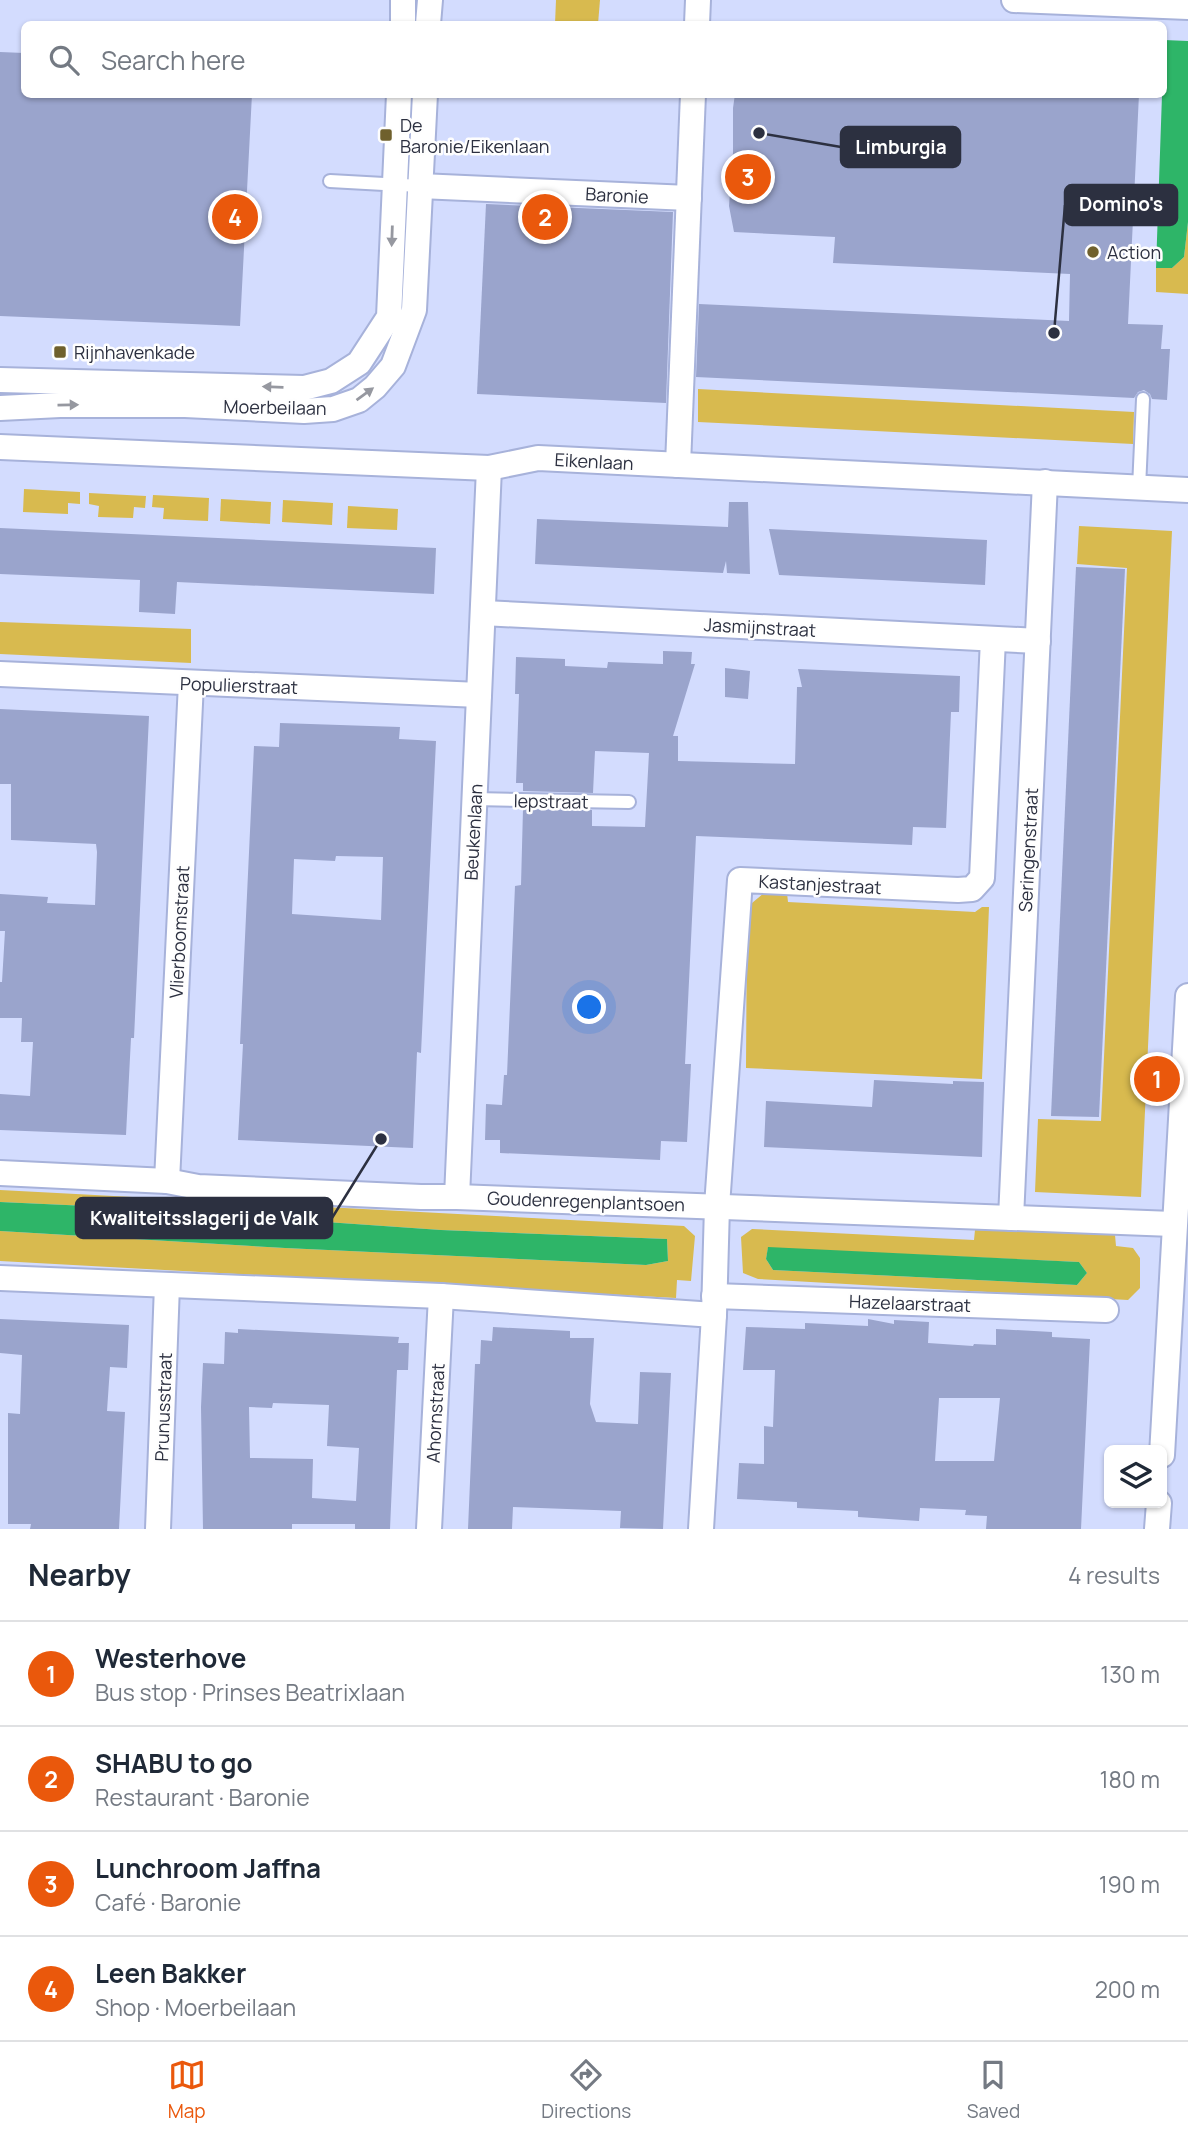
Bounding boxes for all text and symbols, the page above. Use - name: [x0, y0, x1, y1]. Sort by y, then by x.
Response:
- search box: [21, 21, 1167, 98]
- icon: search: [45, 41, 83, 79]
- text: Search here: [101, 42, 246, 78]
- place label: De Baronie/Eikenlaan: [400, 113, 549, 158]
- marker: De Baronie/Eikenlaan: [378, 127, 394, 143]
- callout: Limburgia: [841, 127, 960, 167]
- text: Limburgia: [855, 134, 947, 160]
- pin: 3: [725, 151, 771, 203]
- street label: Baronie: [585, 181, 649, 209]
- callout: Domino's: [1065, 185, 1177, 225]
- pin: 4: [212, 191, 258, 243]
- pin: 2: [522, 191, 568, 243]
- text: Domino's: [1079, 191, 1163, 217]
- one-way arrow: [387, 225, 398, 247]
- place label: Action: [1107, 240, 1161, 264]
- marker: Action: [1085, 244, 1101, 260]
- place label: Rijnhavenkade: [74, 340, 195, 364]
- marker: Rijnhavenkade: [52, 344, 68, 360]
- one-way arrow: [262, 381, 284, 392]
- one-way arrow: [356, 388, 374, 402]
- street label: Moerbeilaan: [223, 394, 327, 420]
- one-way arrow: [57, 399, 79, 411]
- street label: Eikenlaan: [554, 447, 634, 475]
- street label: Jasmijnstraat: [703, 612, 817, 642]
- street label: Populierstraat: [180, 671, 298, 699]
- street label: Beukenlaan: [458, 783, 488, 881]
- street label: Seringenstraat: [1013, 787, 1043, 913]
- street label: Iepstraat: [513, 788, 589, 814]
- street label: Vlierboomstraat: [164, 865, 194, 999]
- street label: Kastanjestraat: [758, 869, 882, 899]
- your location: [572, 990, 606, 1024]
- pin: 1: [1134, 1053, 1180, 1105]
- street label: Goudenregenplantsoen: [487, 1186, 685, 1216]
- callout: Kwaliteitsslagerij de Valk: [76, 1198, 332, 1238]
- text: Kwaliteitsslagerij de Valk: [90, 1205, 319, 1231]
- street label: Hazelaarstraat: [849, 1289, 971, 1317]
- street label: Prunusstraat: [149, 1352, 177, 1462]
- street label: Ahornstraat: [420, 1362, 450, 1464]
- map controls: [1104, 1445, 1167, 1508]
- button: layers: [1104, 1445, 1167, 1508]
- text: Nearby: [28, 1554, 131, 1595]
- text: 4 results: [1068, 1559, 1160, 1591]
- text: Westerhove: [95, 1640, 246, 1676]
- text: 1: [46, 1658, 56, 1690]
- text: 130 m: [1100, 1658, 1160, 1690]
- text: Bus stop · Prinses Beatrixlaan: [95, 1676, 405, 1708]
- text: SHABU to go: [95, 1745, 253, 1781]
- text: 2: [44, 1763, 58, 1795]
- text: 180 m: [1100, 1763, 1160, 1795]
- text: Restaurant · Baronie: [95, 1781, 310, 1813]
- text: Lunchroom Jaffna: [95, 1850, 321, 1886]
- text: 3: [44, 1868, 58, 1900]
- text: 190 m: [1099, 1868, 1160, 1900]
- text: Café · Baronie: [95, 1886, 241, 1918]
- text: Leen Bakker: [95, 1955, 246, 1991]
- text: 4: [44, 1973, 58, 2005]
- text: 200 m: [1095, 1973, 1160, 2005]
- text: Shop · Moerbeilaan: [95, 1991, 296, 2023]
- tab: Map: [168, 2056, 206, 2124]
- tab: Directions: [541, 2056, 631, 2124]
- tab: Saved: [967, 2056, 1020, 2124]

